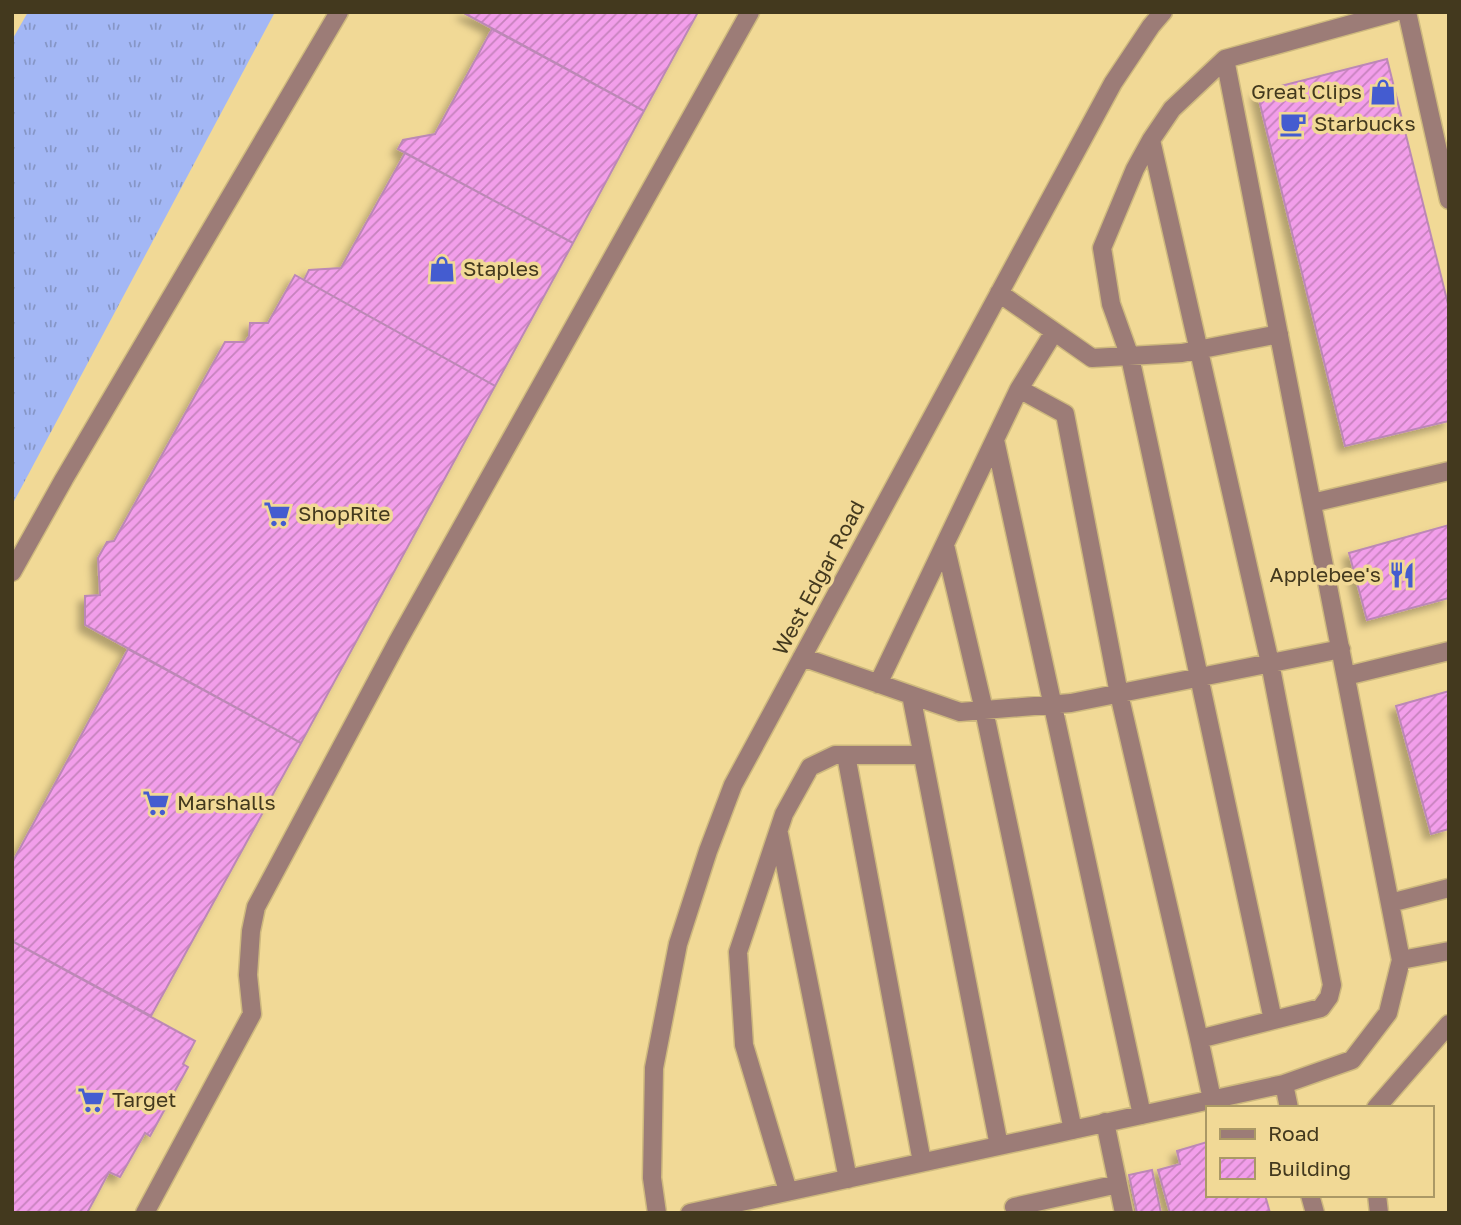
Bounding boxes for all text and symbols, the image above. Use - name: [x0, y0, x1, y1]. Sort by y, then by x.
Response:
- shop icon: Great Clips: [1368, 77, 1398, 107]
- place label: Great Clips: [1251, 78, 1362, 104]
- cafe icon: Starbucks: [1278, 109, 1308, 139]
- place label: Starbucks: [1314, 110, 1416, 136]
- shop icon: Staples: [427, 254, 457, 284]
- place label: Staples: [463, 255, 539, 281]
- street label: West Edgar Road: [766, 496, 870, 659]
- supermarket icon: ShopRite: [262, 499, 292, 529]
- place label: ShopRite: [298, 500, 390, 526]
- restaurant icon: Applebee's: [1387, 560, 1417, 590]
- place label: Applebee's: [1270, 561, 1381, 587]
- supermarket icon: Marshalls: [141, 788, 171, 818]
- place label: Marshalls: [177, 789, 276, 815]
- supermarket icon: Target: [76, 1085, 106, 1115]
- place label: Target: [112, 1086, 176, 1112]
- legend: [1206, 1106, 1433, 1197]
- text: Road: [1268, 1120, 1319, 1146]
- text: Building: [1268, 1155, 1351, 1181]

